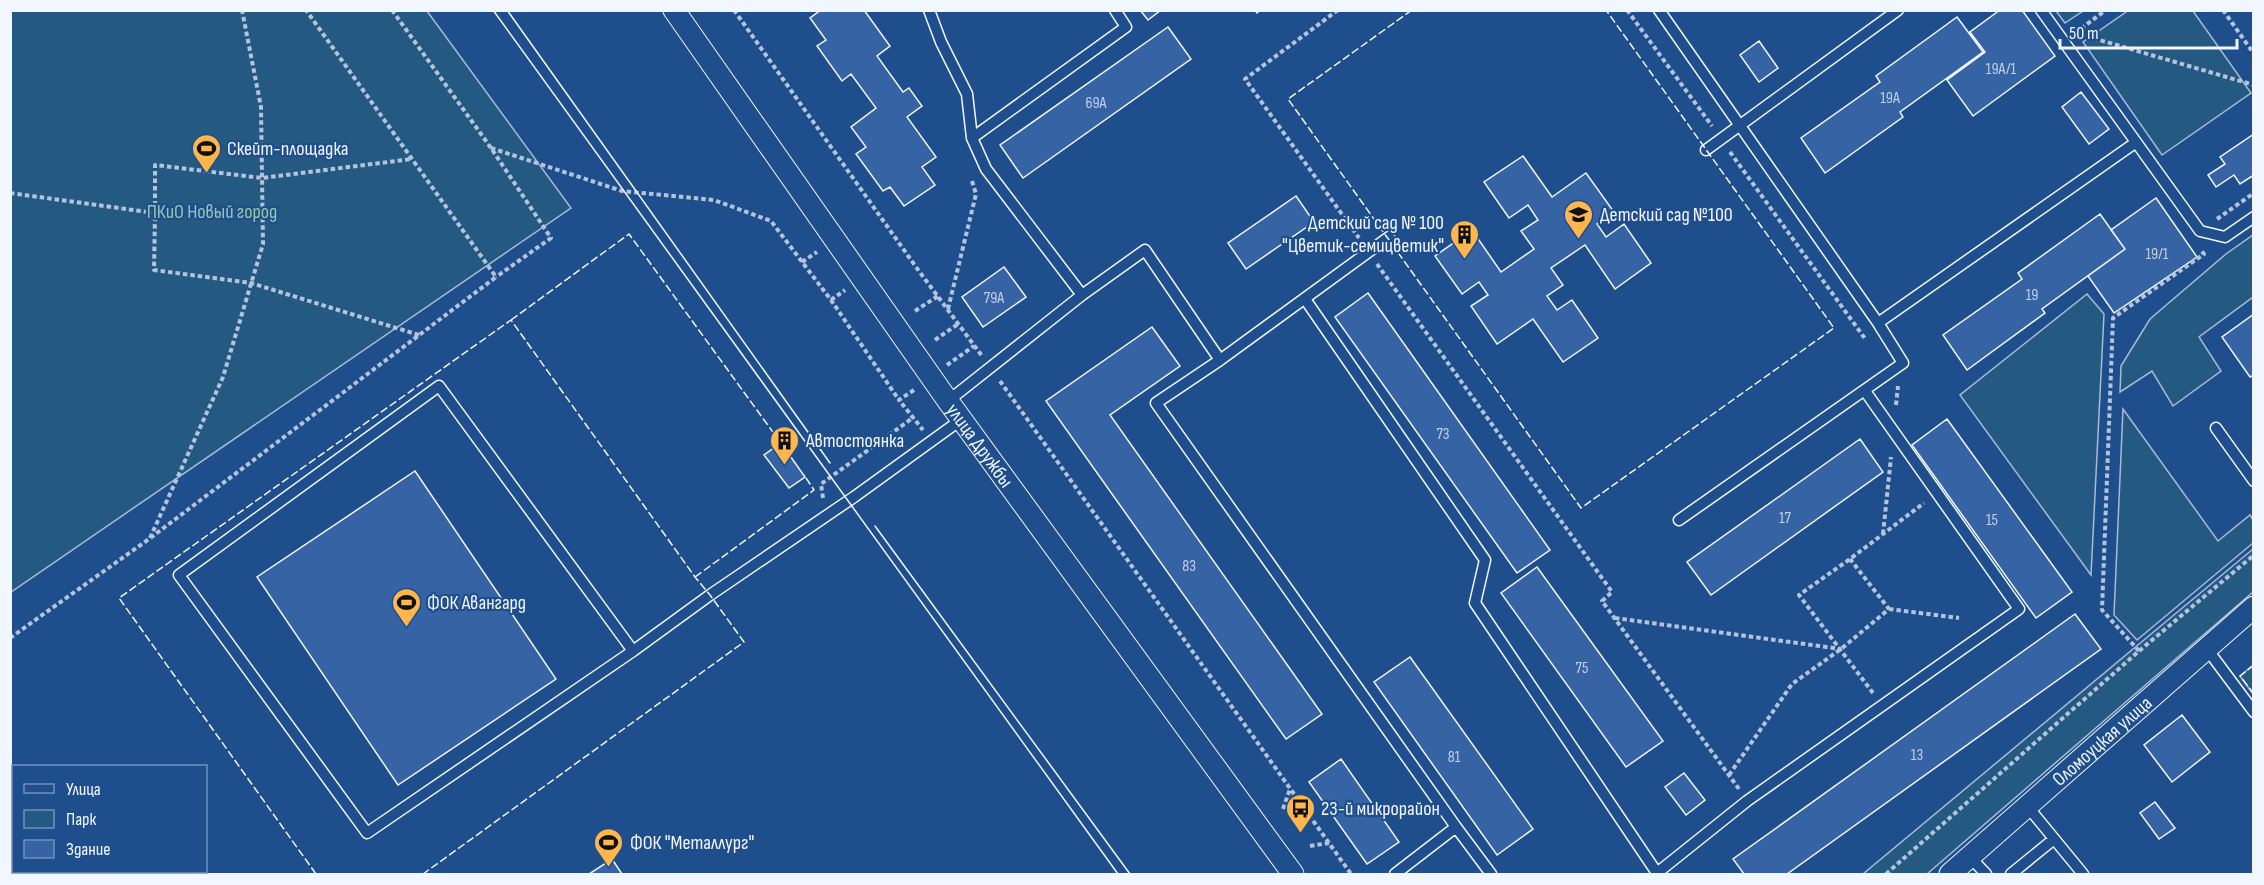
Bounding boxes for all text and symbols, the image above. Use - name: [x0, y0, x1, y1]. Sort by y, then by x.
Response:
- scale bar: [2060, 12, 2237, 50]
- text: 50 m: [2069, 23, 2099, 44]
- house number: 19А/1: [1986, 60, 2017, 79]
- house number: 19А: [1880, 89, 1900, 108]
- house number: 69А: [1086, 94, 1107, 113]
- sports icon: Скейт-площадка: [190, 132, 222, 174]
- place label: Скейт-площадка: [227, 137, 349, 161]
- school or university icon: Детский сад №100: [1563, 198, 1595, 240]
- park label: ПКиО Новый город: [147, 200, 277, 224]
- place label: Детский сад №100: [1600, 203, 1733, 227]
- place label: Детский сад № 100 "Цветик-семицветик": [1282, 211, 1444, 258]
- building icon: Детский сад № 100 "Цветик-семицветик": [1449, 218, 1481, 260]
- house number: 19/1: [2146, 245, 2169, 264]
- house number: 19: [2026, 286, 2038, 305]
- house number: 79А: [984, 289, 1004, 308]
- street label: улица Дружбы: [941, 399, 1018, 492]
- building icon: Автостоянка: [769, 424, 801, 466]
- house number: 73: [1436, 425, 1450, 444]
- place label: Автостоянка: [805, 429, 904, 453]
- house number: 17: [1779, 509, 1792, 528]
- house number: 15: [1986, 511, 1998, 530]
- house number: 83: [1182, 557, 1196, 576]
- sports icon: ФОК Авангард: [390, 586, 422, 628]
- place label: ФОК Авангард: [427, 591, 526, 615]
- house number: 75: [1576, 659, 1588, 678]
- street label: Оломоуцкая улица: [2048, 691, 2157, 792]
- house number: 13: [1911, 746, 1923, 765]
- house number: 81: [1448, 748, 1461, 767]
- legend: [12, 765, 207, 873]
- text: Улица: [66, 779, 101, 800]
- bus stop icon: 23-й микрорайон: [1284, 792, 1316, 834]
- place label: 23-й микрорайон: [1321, 797, 1440, 821]
- text: Парк: [66, 809, 97, 830]
- sports icon: ФОК "Металлург": [593, 826, 625, 868]
- place label: ФОК "Металлург": [630, 831, 754, 855]
- text: Здание: [66, 839, 111, 860]

